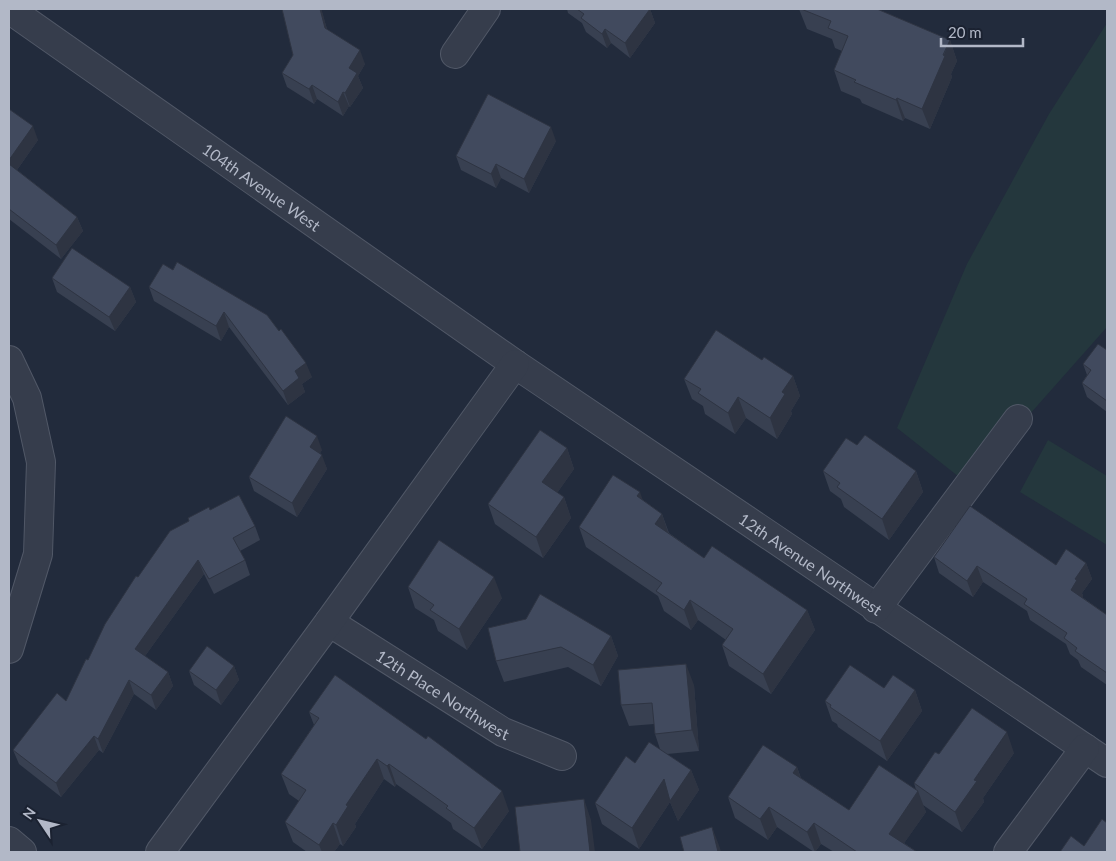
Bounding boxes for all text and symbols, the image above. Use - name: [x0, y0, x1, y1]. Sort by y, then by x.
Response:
- scale bar: [941, 15, 1024, 47]
- text: 20 m: [948, 23, 982, 41]
- street label: 104th Avenue West: [199, 139, 325, 235]
- street label: 12th Avenue Northwest: [736, 508, 887, 619]
- street label: 12th Place Northwest: [373, 645, 512, 743]
- north arrow: [15, 796, 65, 846]
- text: N: [19, 804, 39, 823]

